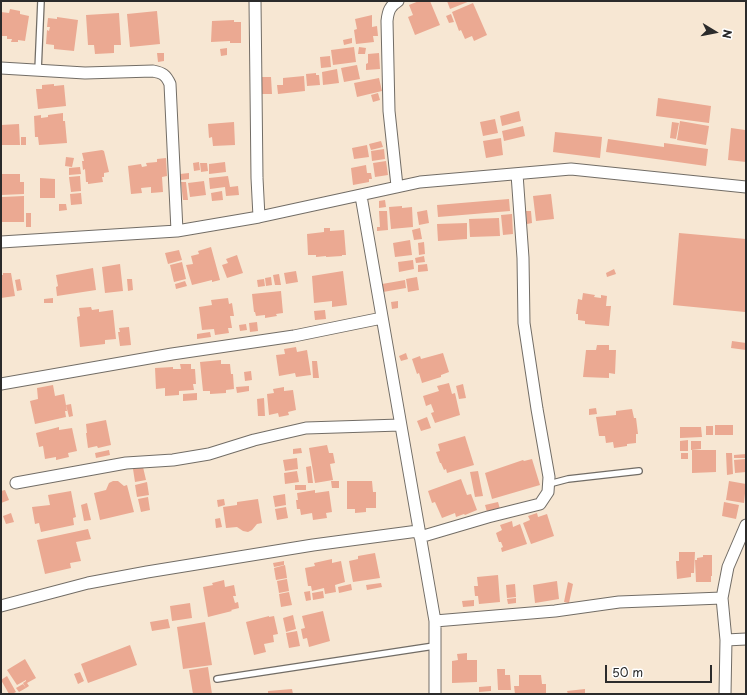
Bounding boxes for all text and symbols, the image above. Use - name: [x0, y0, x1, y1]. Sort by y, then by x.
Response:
- north arrow: [695, 12, 735, 52]
- text: N: [718, 28, 736, 40]
- scale bar: [607, 657, 714, 683]
- text: 50 m: [612, 663, 643, 681]

